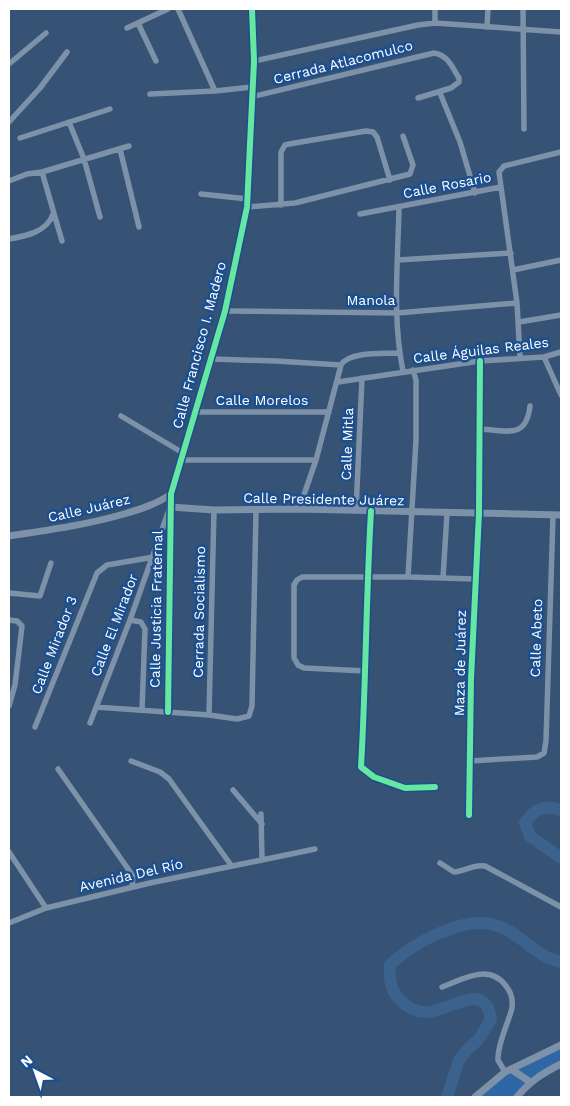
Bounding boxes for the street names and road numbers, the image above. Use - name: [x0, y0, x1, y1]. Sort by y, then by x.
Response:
- street label: Cerrada Atlacomulco: [272, 37, 414, 87]
- street label: Calle Rosario: [402, 169, 492, 201]
- street label: Calle Francisco I. Madero: [169, 260, 229, 430]
- street label: Manola: [346, 292, 396, 308]
- street label: Calle Águilas Reales: [412, 334, 550, 366]
- street label: Calle Morelos: [216, 392, 308, 408]
- street label: Calle Mitla: [338, 407, 356, 481]
- street label: Calle Presidente Juárez: [243, 490, 405, 508]
- street label: Calle Juárez: [46, 491, 132, 525]
- street label: Calle Justicia Fraternal: [147, 529, 165, 688]
- street label: Cerrada Socialismo: [190, 546, 208, 678]
- street label: Calle El Mirador: [87, 571, 141, 678]
- street label: Calle Mirador 3: [28, 594, 80, 696]
- street label: Calle Abeto: [527, 598, 545, 678]
- street label: Maza de Juárez: [451, 610, 469, 716]
- street label: Avenida Del Río: [78, 855, 184, 895]

